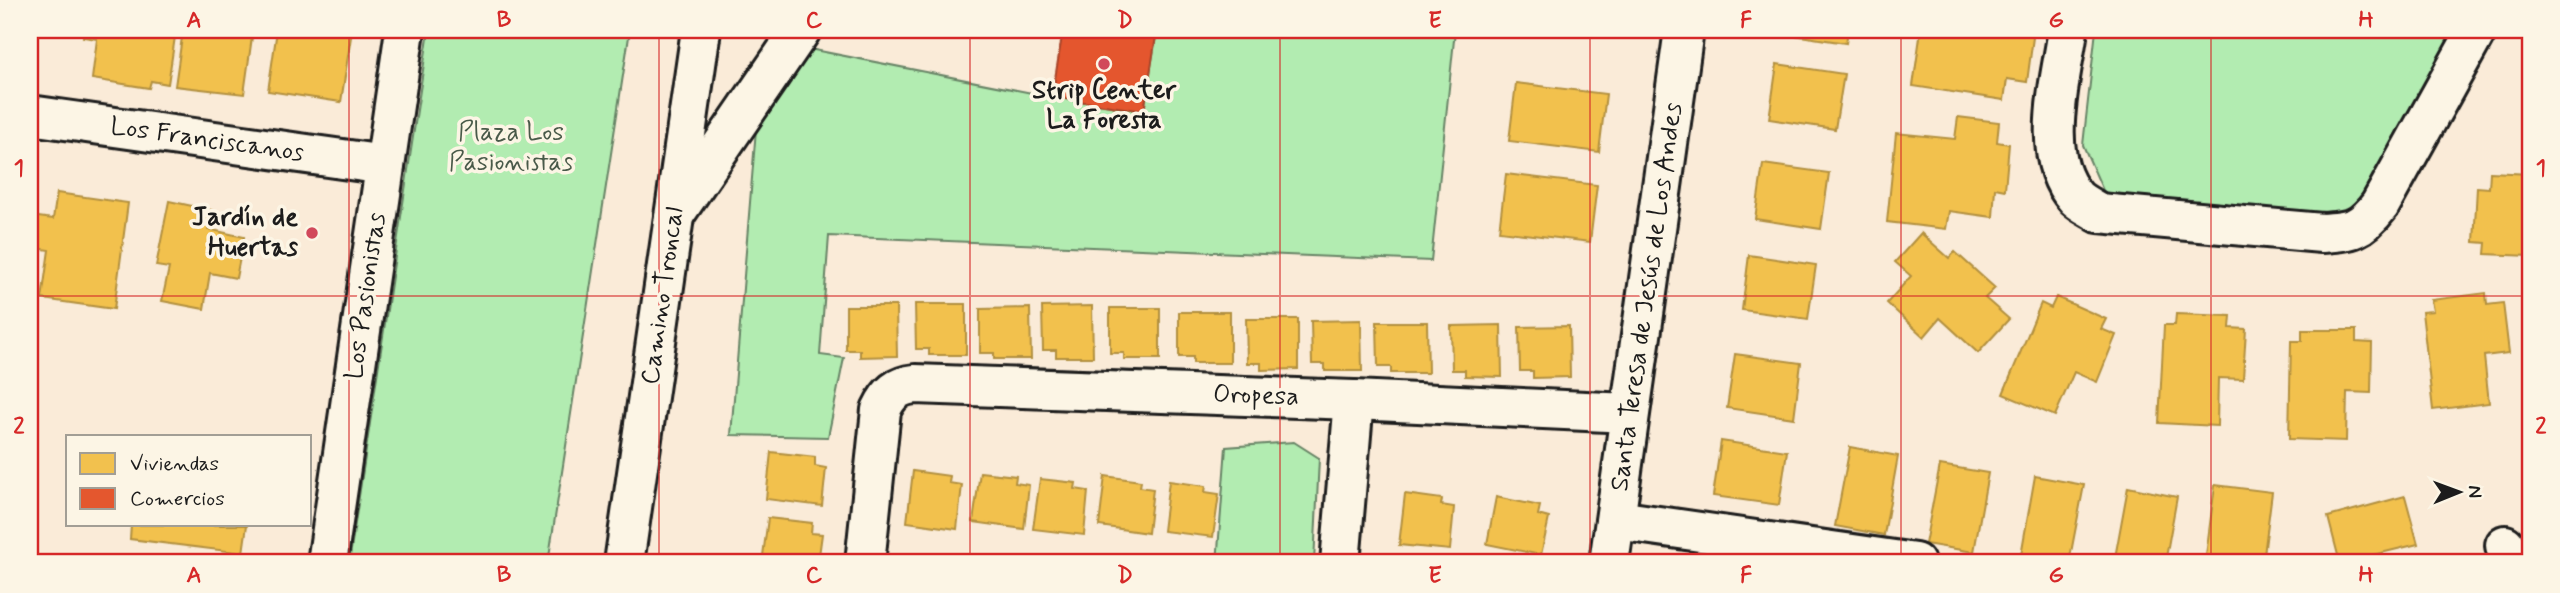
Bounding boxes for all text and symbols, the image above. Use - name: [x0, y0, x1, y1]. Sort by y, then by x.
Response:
- text: A: [186, 6, 202, 36]
- text: B: [497, 6, 512, 36]
- text: C: [806, 6, 823, 36]
- text: D: [1117, 6, 1133, 36]
- text: E: [1428, 6, 1442, 36]
- text: F: [1740, 6, 1752, 36]
- text: G: [2048, 6, 2064, 36]
- text: H: [2358, 6, 2374, 36]
- marker: Strip Center La Foresta: [1096, 56, 1112, 72]
- place label: Strip Center La Foresta: [1032, 74, 1177, 138]
- street label: Santa Teresa de Jesús de Los Andes: [1603, 101, 1691, 493]
- street label: Los Franciscanos: [108, 110, 306, 170]
- park label: Plaza Los Pasionistas: [449, 116, 573, 180]
- text: 1: [14, 154, 24, 184]
- text: 1: [2536, 154, 2546, 184]
- place label: Jardín de Huertas: [192, 201, 299, 265]
- street label: Camino Troncal: [634, 205, 692, 387]
- street label: Los Pasionistas: [337, 210, 395, 382]
- marker: Jardín de Huertas: [304, 225, 320, 241]
- street label: Oropesa: [1212, 378, 1300, 414]
- text: 2: [13, 412, 25, 442]
- text: 2: [2535, 412, 2547, 442]
- legend: [66, 435, 312, 526]
- text: Viviendas: [130, 450, 219, 478]
- north arrow: [2424, 456, 2494, 526]
- text: Comercios: [130, 485, 225, 513]
- text: N: [2462, 485, 2487, 498]
- text: A: [186, 561, 202, 591]
- text: B: [497, 561, 512, 591]
- text: C: [806, 561, 823, 591]
- text: D: [1117, 561, 1133, 591]
- text: E: [1428, 561, 1442, 591]
- text: F: [1740, 561, 1752, 591]
- text: G: [2048, 561, 2064, 591]
- text: H: [2358, 561, 2374, 591]

